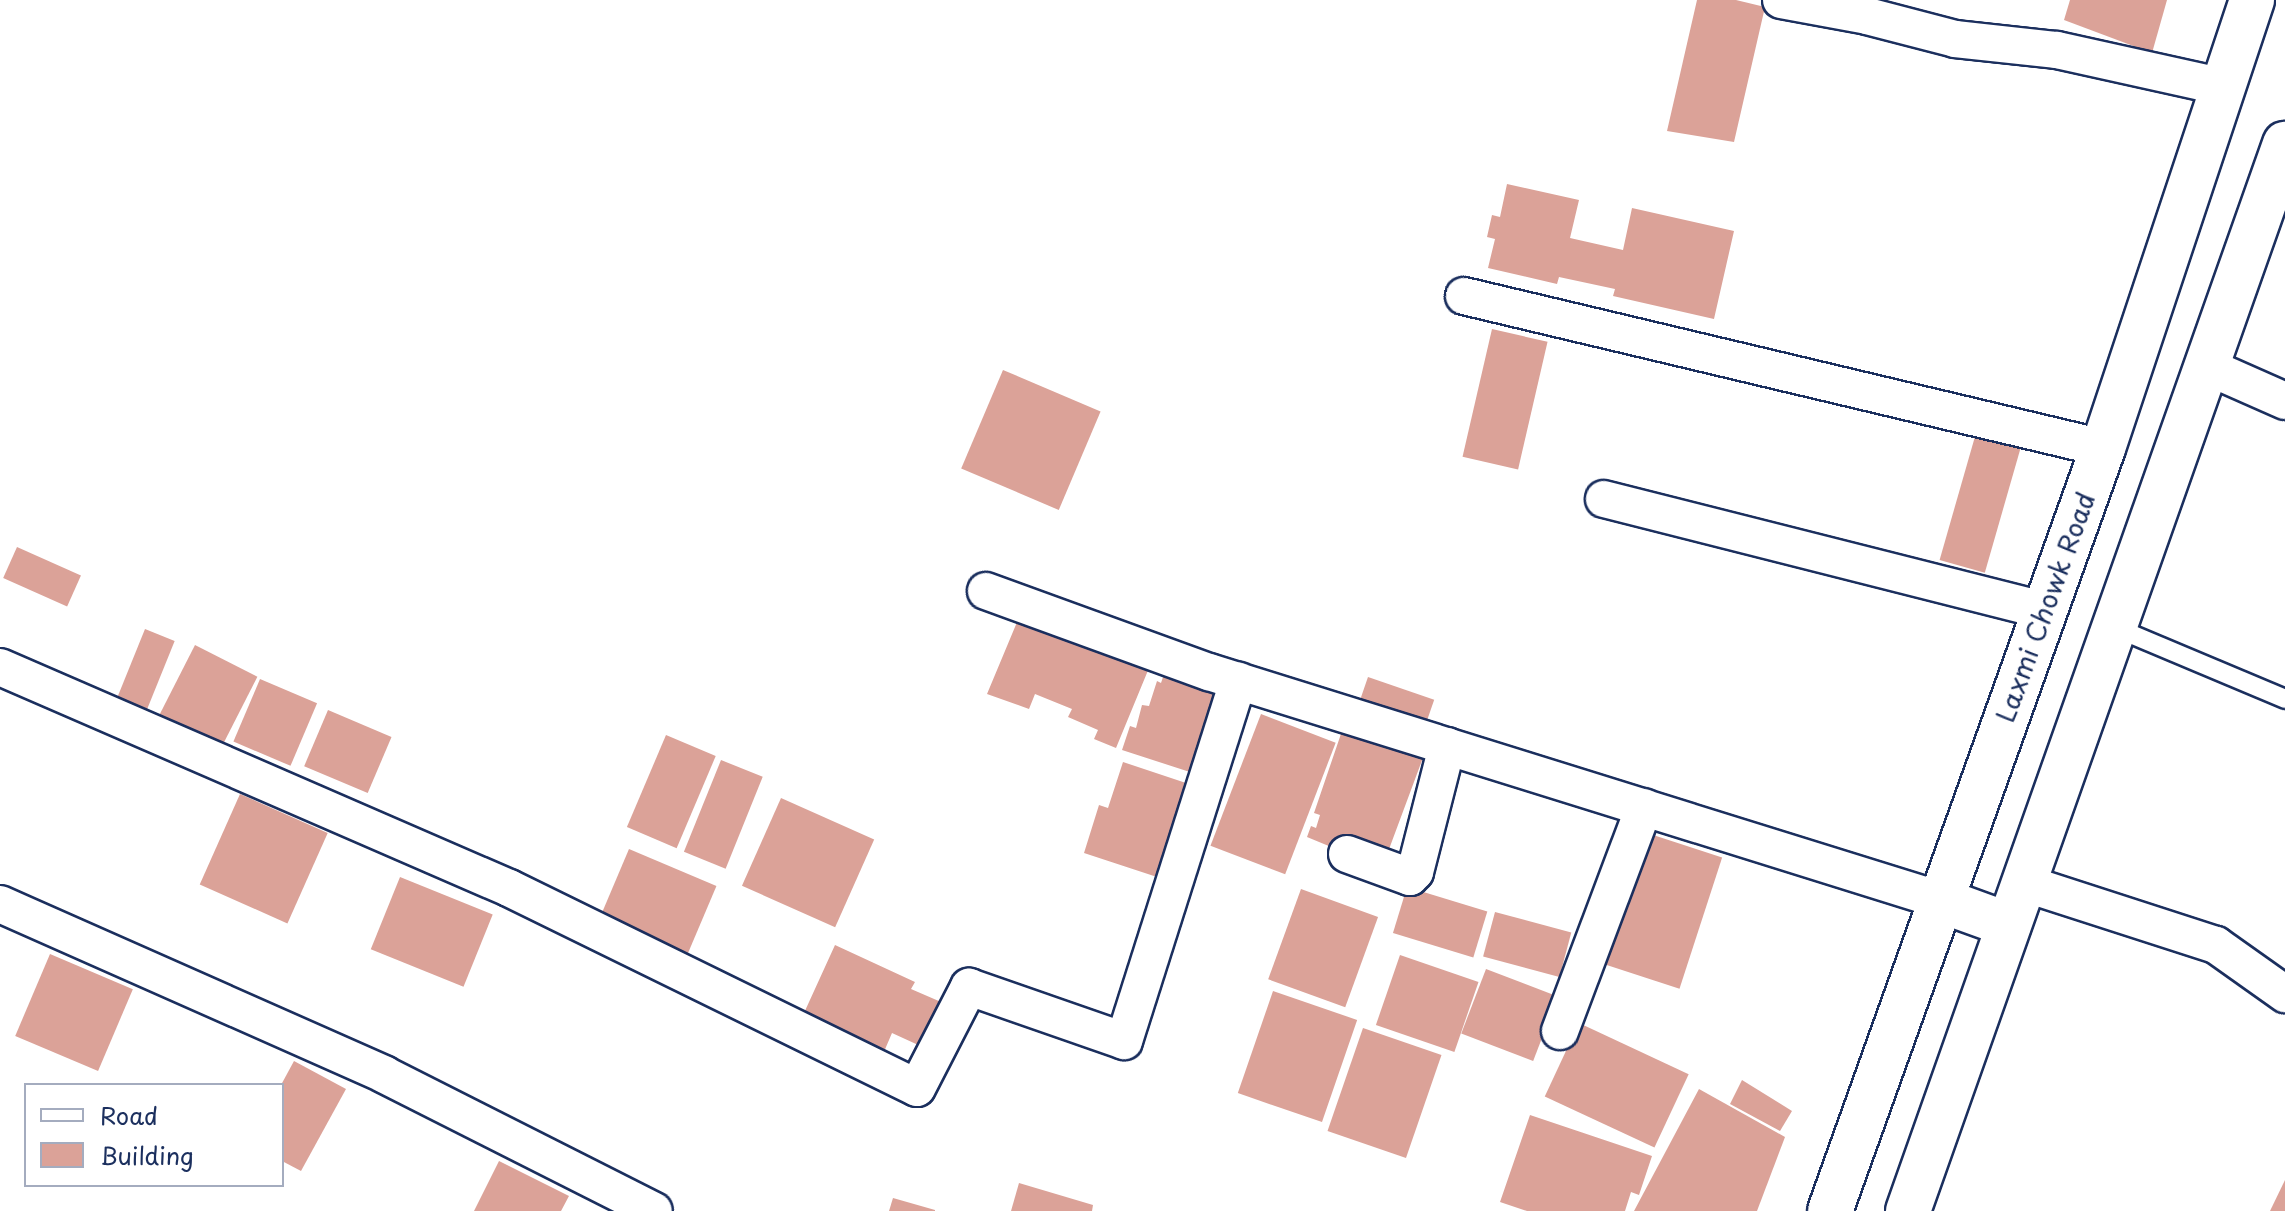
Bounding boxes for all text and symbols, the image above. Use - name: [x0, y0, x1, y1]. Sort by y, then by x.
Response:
- street label: Laxmi Chowk Road: [1989, 489, 2101, 725]
- legend: [24, 1083, 284, 1187]
- text: Road: [100, 1097, 158, 1133]
- text: Building: [100, 1137, 194, 1173]

